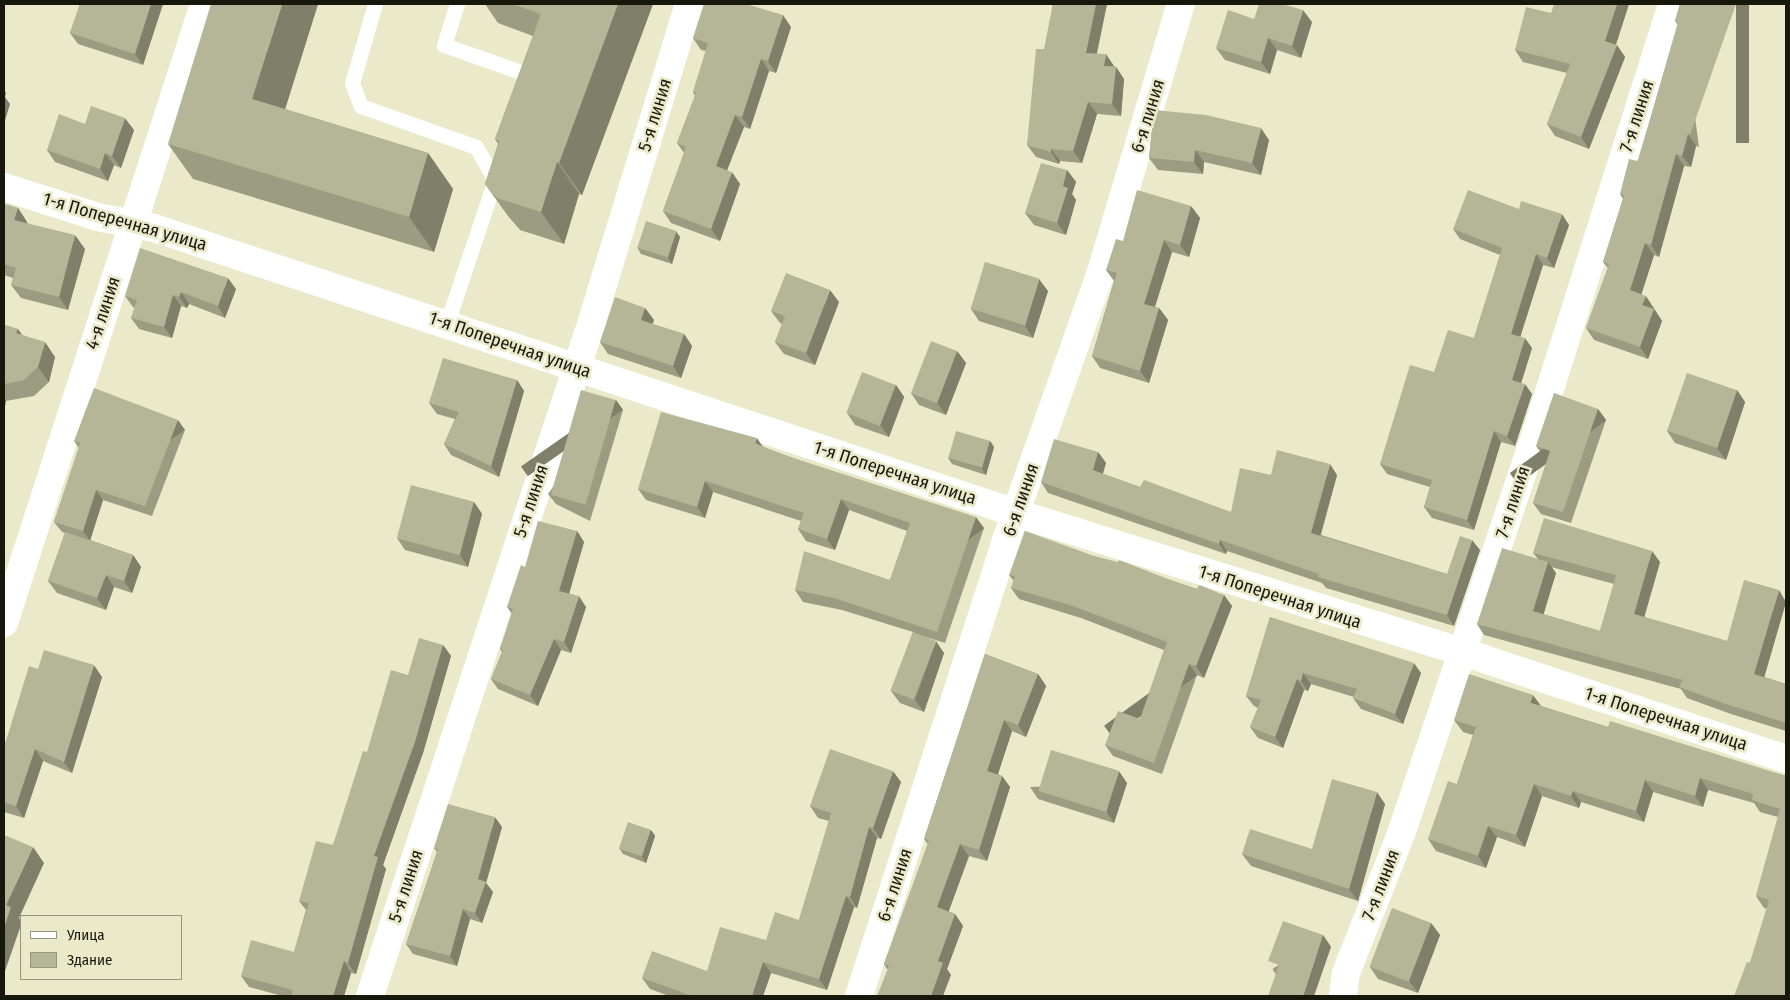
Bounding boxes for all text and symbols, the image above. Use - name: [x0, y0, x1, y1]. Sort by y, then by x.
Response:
- street label: 5-я линия: [634, 76, 676, 154]
- street label: 6-я линия: [1127, 77, 1169, 155]
- street label: 7-я линия: [1615, 77, 1659, 155]
- street label: 1-я Поперечная улица: [41, 188, 209, 256]
- street label: 4-я линия: [81, 274, 125, 352]
- street label: 1-я Поперечная улица: [426, 307, 594, 383]
- street label: 1-я Поперечная улица: [811, 437, 979, 509]
- street label: 6-я линия: [998, 461, 1044, 539]
- street label: 5-я линия: [509, 462, 553, 540]
- street label: 7-я линия: [1491, 463, 1535, 541]
- street label: 1-я Поперечная улица: [1196, 561, 1364, 633]
- street label: 1-я Поперечная улица: [1582, 683, 1750, 755]
- street label: 6-я линия: [873, 846, 917, 924]
- street label: 5-я линия: [384, 847, 428, 925]
- street label: 7-я линия: [1358, 847, 1404, 923]
- legend: [20, 915, 182, 980]
- text: Улица: [67, 926, 105, 944]
- text: Здание: [67, 951, 113, 969]

